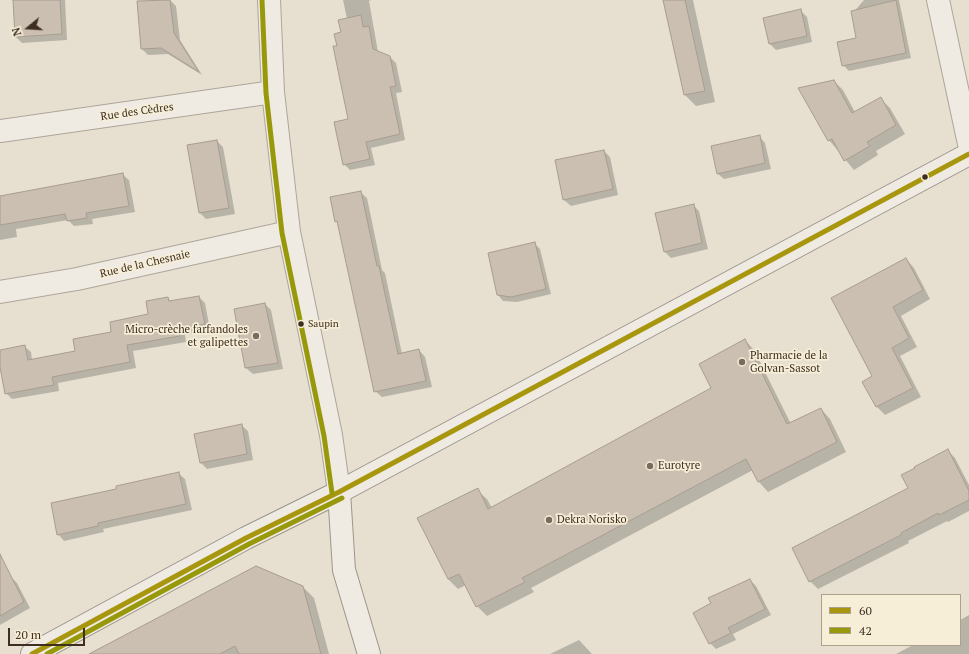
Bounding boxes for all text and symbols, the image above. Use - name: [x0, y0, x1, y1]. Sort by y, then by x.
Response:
- north arrow: [8, 8, 48, 48]
- text: N: [9, 26, 25, 38]
- street label: Rue des Cèdres: [100, 100, 174, 124]
- unlabelled marker: [920, 172, 930, 182]
- street label: Rue de la Chesnaie: [99, 247, 191, 281]
- place label: Saupin: [308, 318, 339, 330]
- marker: Saupin: [296, 319, 306, 329]
- place label: Micro-crèche farfandoles et galipettes: [125, 323, 248, 349]
- marker: Micro-crèche farfandoles et galipettes: [251, 331, 261, 341]
- place label: Pharmacie de la Golvan-Sassot: [750, 349, 828, 375]
- marker: Pharmacie de la Golvan-Sassot: [737, 357, 747, 367]
- place label: Eurotyre: [658, 459, 700, 473]
- marker: Eurotyre: [645, 461, 655, 471]
- place label: Dekra Norisko: [557, 513, 627, 527]
- marker: Dekra Norisko: [544, 515, 554, 525]
- legend: [821, 594, 961, 646]
- text: 60: [859, 603, 872, 618]
- scale bar: [10, 620, 87, 646]
- text: 42: [859, 623, 872, 638]
- text: 20 m: [15, 627, 41, 642]

